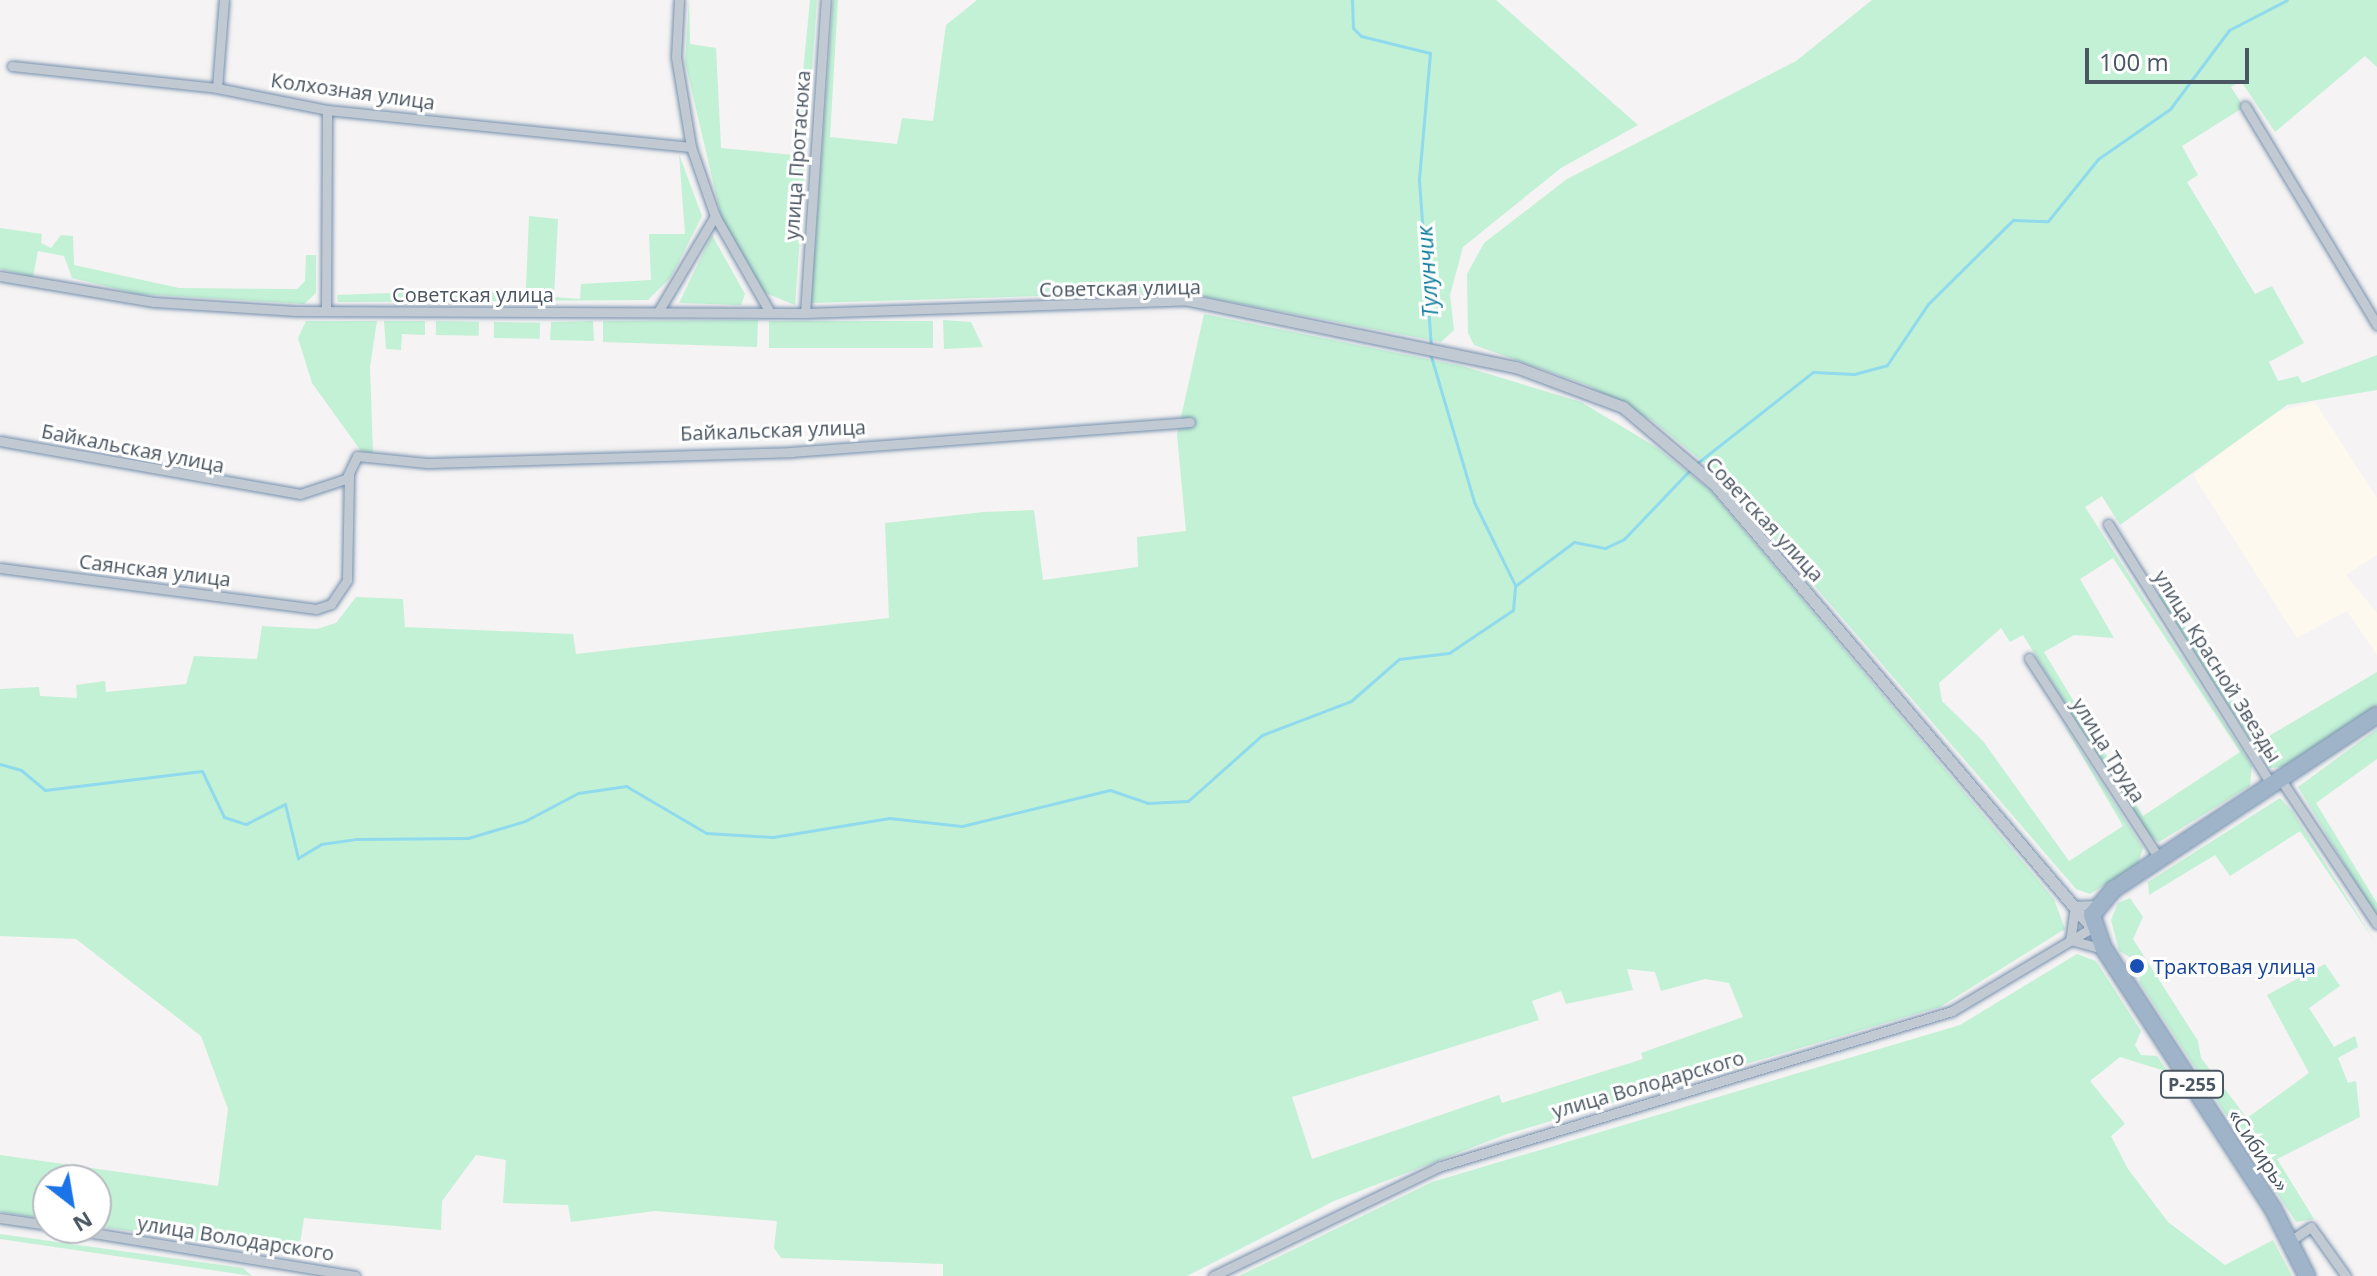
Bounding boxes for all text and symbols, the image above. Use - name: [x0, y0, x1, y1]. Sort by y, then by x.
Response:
- scale bar: [2089, 32, 2253, 82]
- text: 100 m: [2099, 45, 2169, 78]
- street label: Колхозная улица: [269, 68, 437, 114]
- street label: улица Протасюка: [779, 69, 815, 241]
- water label: Тулунчик: [1411, 225, 1443, 319]
- street label: Советская улица: [1039, 275, 1201, 301]
- street label: Советская улица: [392, 282, 554, 306]
- street label: Байкальская улица: [680, 415, 866, 445]
- street label: Байкальская улица: [39, 418, 227, 478]
- street label: Советская улица: [1701, 452, 1829, 586]
- street label: Саянская улица: [78, 549, 232, 591]
- street label: улица Красной Звезды: [2149, 566, 2287, 766]
- street label: улица Труда: [2067, 693, 2151, 807]
- place label: Трактовая улица: [2153, 954, 2316, 978]
- marker: Трактовая улица: [2128, 957, 2146, 975]
- street label: улица Володарского: [1549, 1045, 1747, 1123]
- road number: Р-255: [2160, 1070, 2224, 1098]
- street label: «Сибирь»: [2223, 1104, 2295, 1196]
- north arrow: [32, 1164, 112, 1244]
- text: N: [68, 1205, 99, 1240]
- street label: улица Володарского: [136, 1211, 336, 1265]

